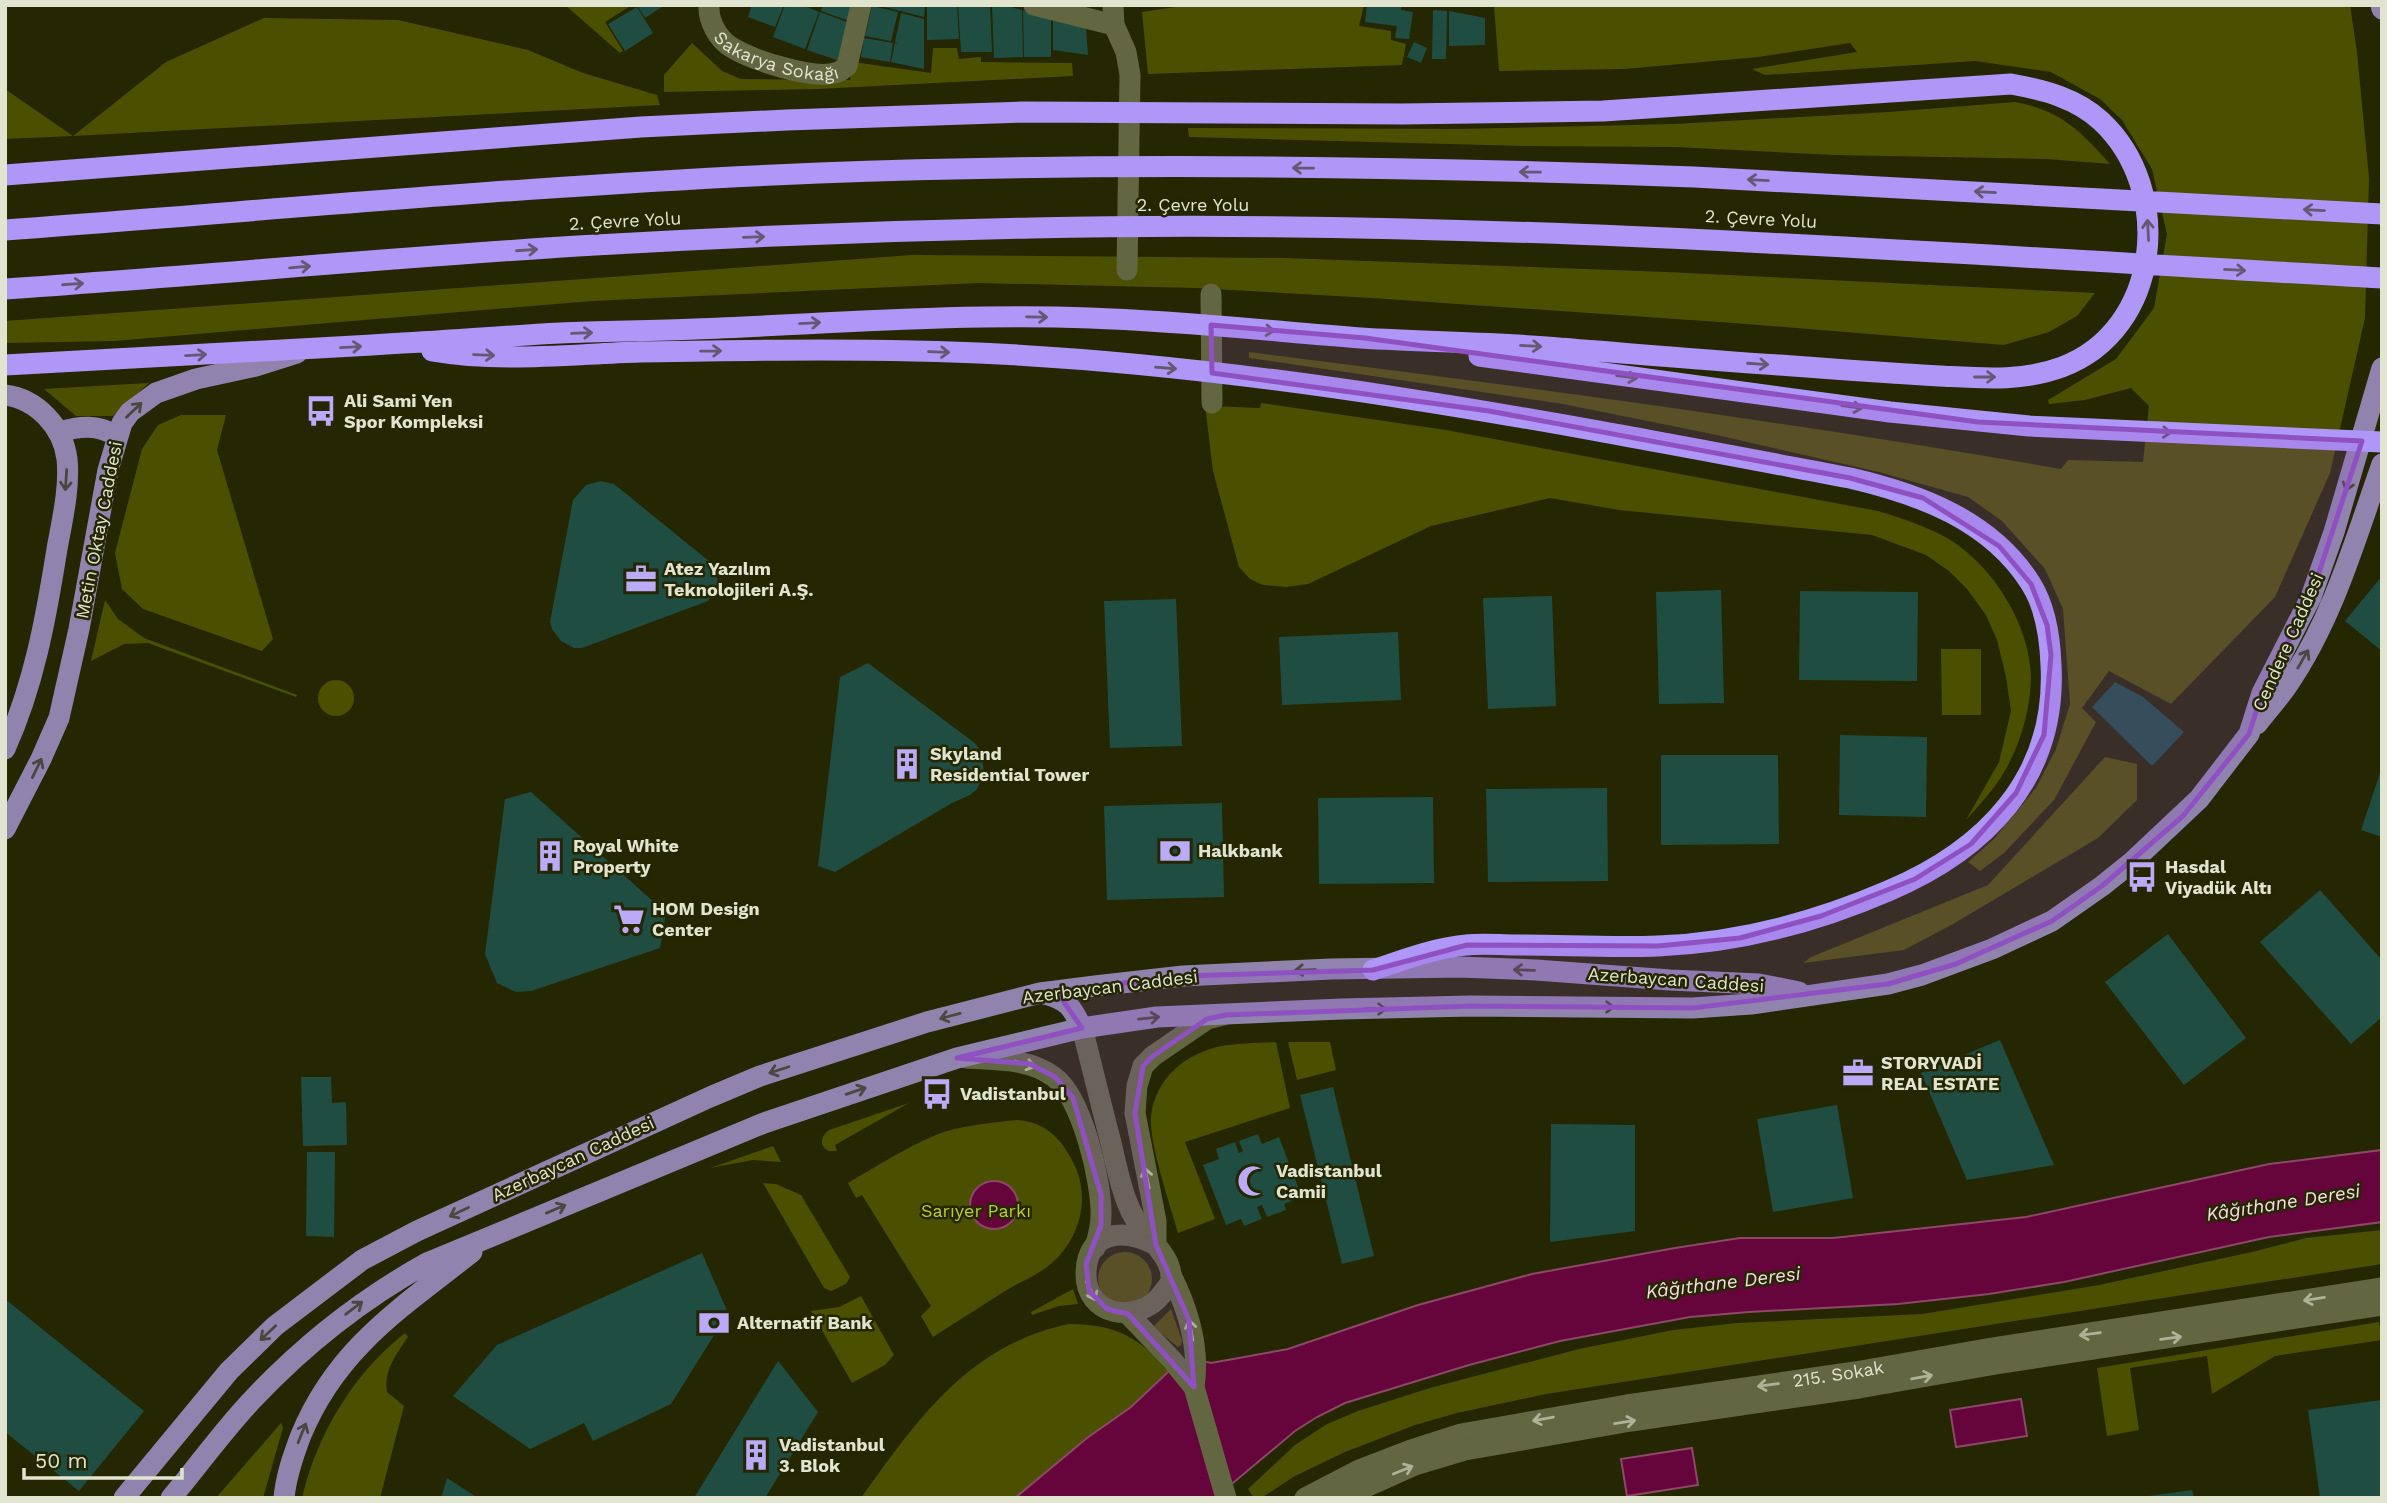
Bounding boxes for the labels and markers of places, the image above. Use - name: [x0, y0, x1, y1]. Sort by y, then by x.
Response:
- place label: Ali Sami Yen Spor Kompleksi: [344, 390, 483, 432]
- bus stop icon: Ali Sami Yen Spor Kompleksi: [304, 394, 338, 428]
- place label: Atez Yazılım Teknolojileri A.Ş.: [664, 558, 814, 600]
- office icon: Atez Yazılım Teknolojileri A.Ş.: [624, 562, 658, 596]
- place label: Skyland Residential Tower: [930, 743, 1089, 785]
- building icon: Skyland Residential Tower: [890, 747, 924, 781]
- bank icon: Halkbank: [1158, 834, 1192, 868]
- place label: Royal White Property: [573, 835, 679, 877]
- building icon: Royal White Property: [533, 839, 567, 873]
- place label: Halkbank: [1198, 840, 1284, 861]
- place label: Hasdal Viyadük Altı: [2165, 856, 2272, 898]
- bus stop icon: Hasdal Viyadük Altı: [2125, 860, 2159, 894]
- place label: HOM Design Center: [652, 898, 760, 940]
- supermarket icon: HOM Design Center: [612, 902, 646, 936]
- place label: STORYVADİ REAL ESTATE: [1881, 1052, 1999, 1094]
- office icon: STORYVADİ REAL ESTATE: [1841, 1056, 1875, 1090]
- bus stop icon: Vadistanbul: [920, 1077, 954, 1111]
- place label: Vadistanbul: [960, 1083, 1066, 1104]
- place label: Vadistanbul Camii: [1276, 1160, 1382, 1202]
- mosque icon: Vadistanbul Camii: [1236, 1164, 1270, 1198]
- bank icon: Alternatif Bank: [697, 1306, 731, 1340]
- place label: Alternatif Bank: [737, 1312, 873, 1333]
- place label: Vadistanbul 3. Blok: [779, 1434, 885, 1476]
- building icon: Vadistanbul 3. Blok: [739, 1438, 773, 1472]

